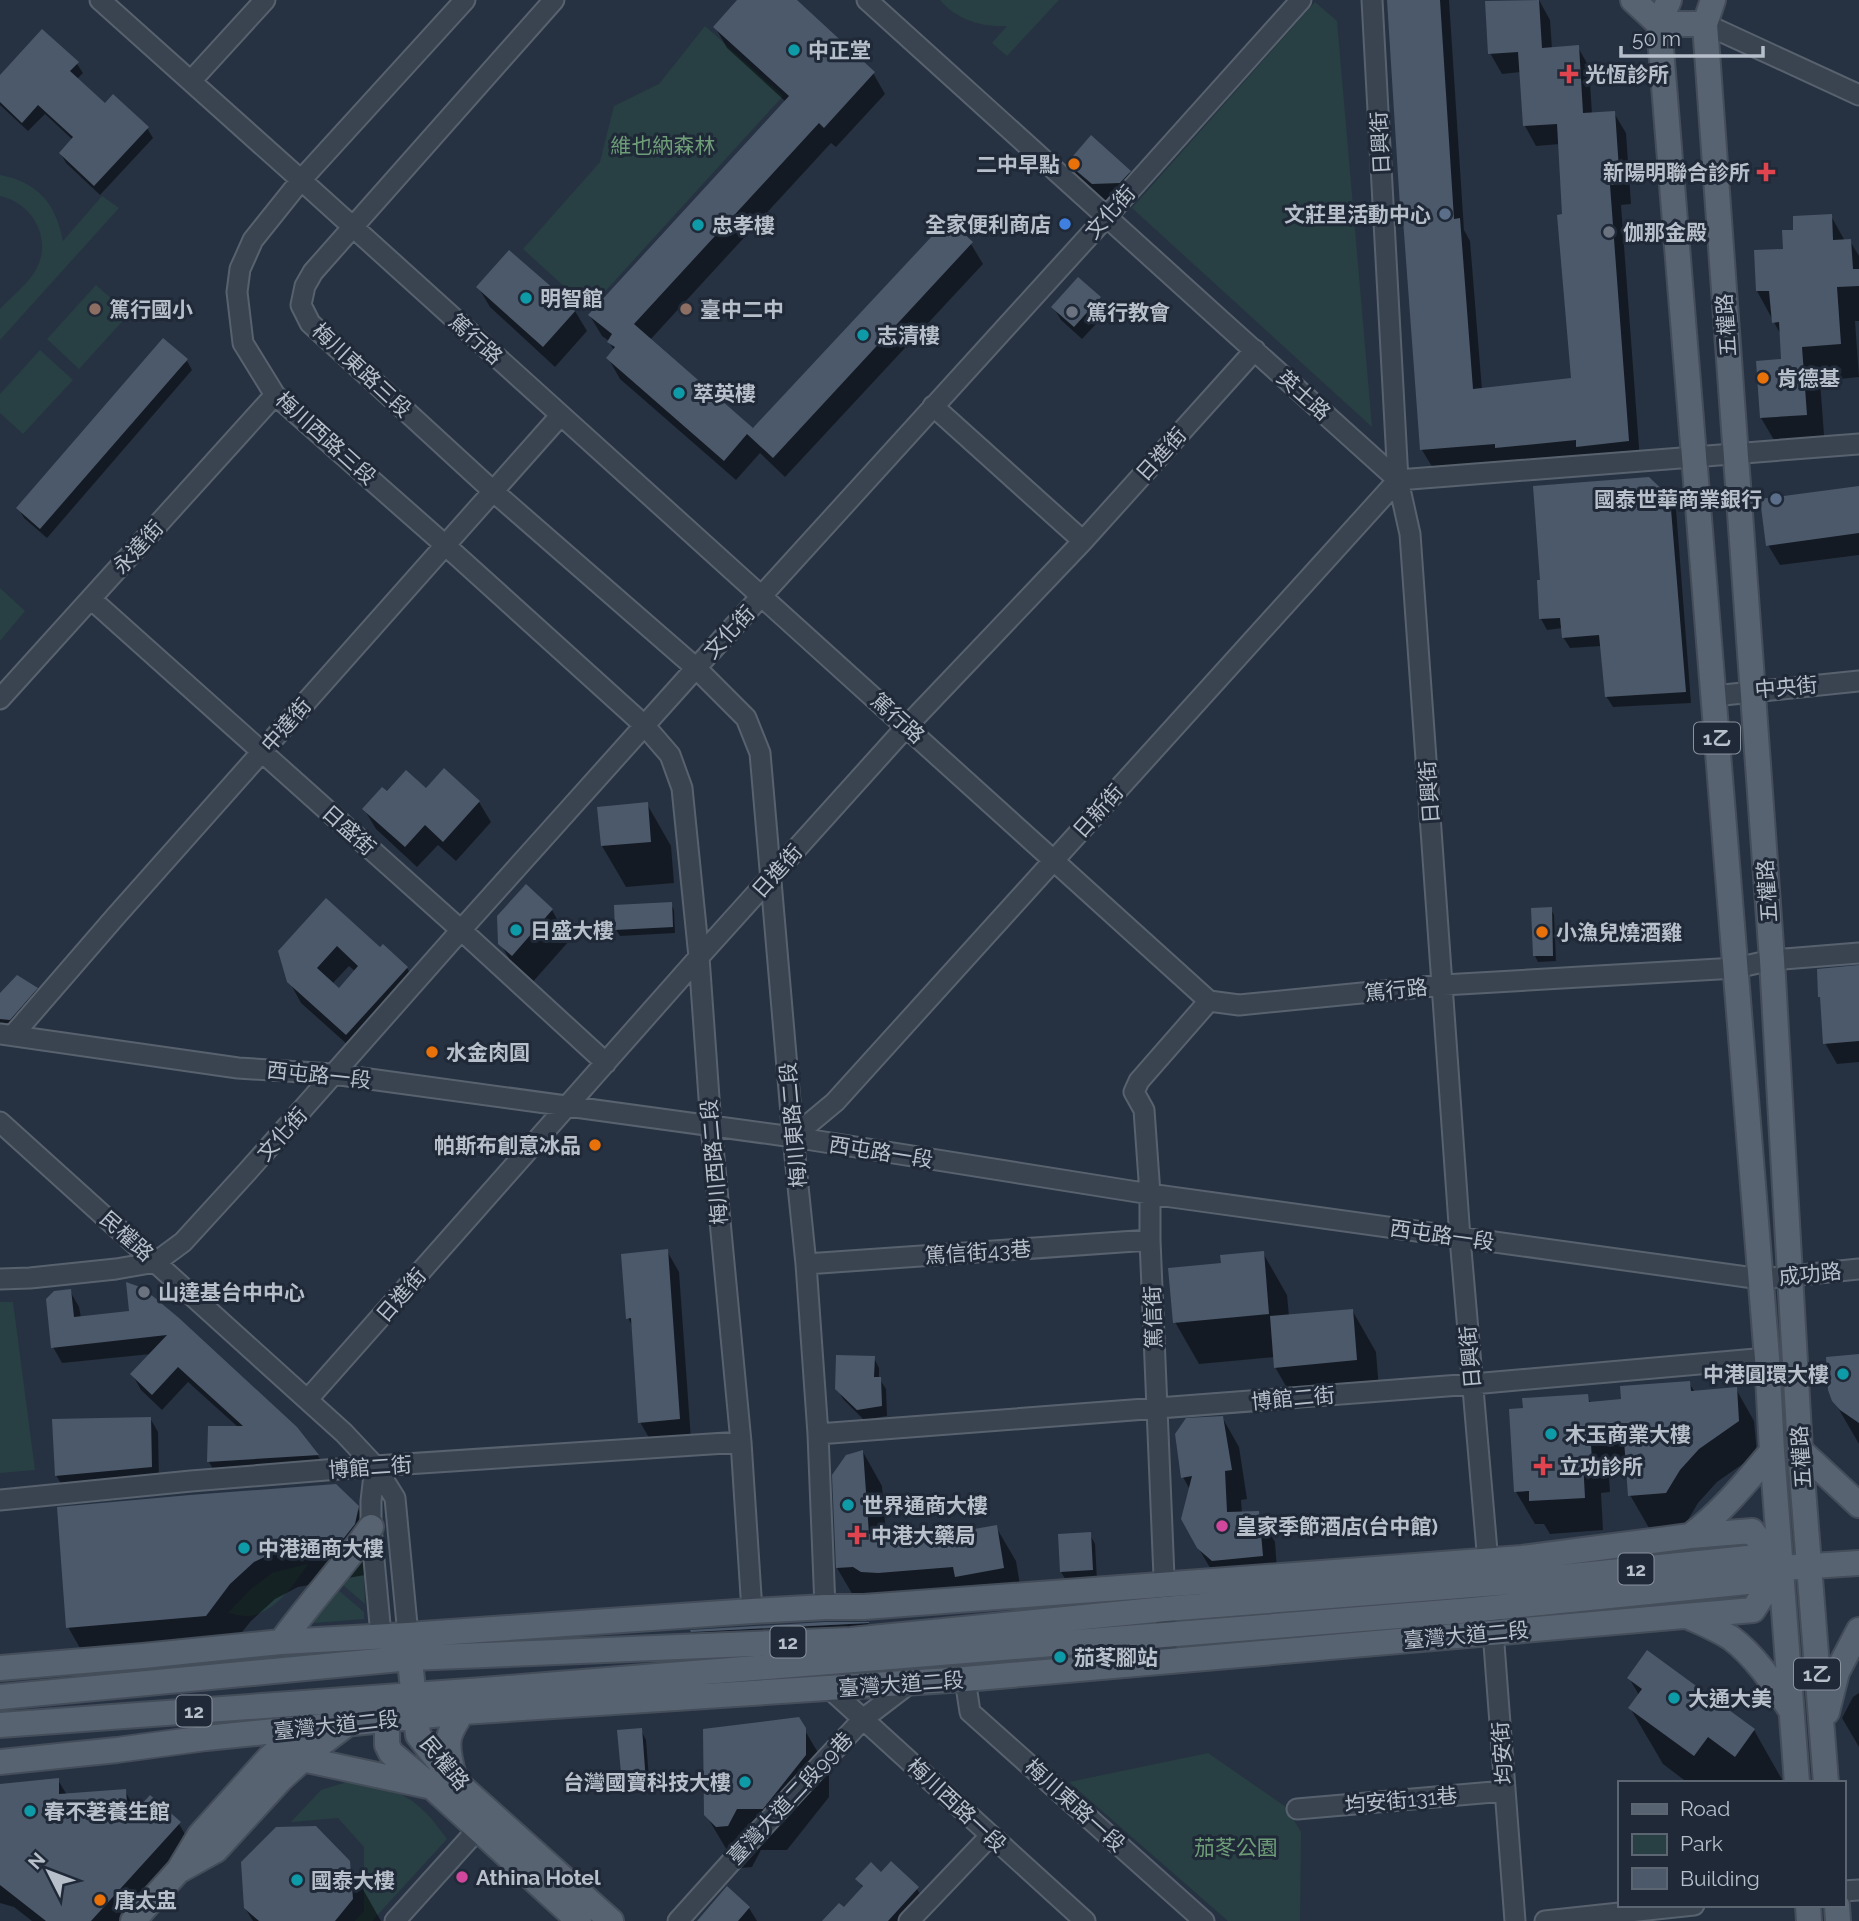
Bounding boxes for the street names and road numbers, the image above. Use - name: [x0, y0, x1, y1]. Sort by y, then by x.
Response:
- street label: 日興街: [1366, 111, 1394, 175]
- street label: 文化街: [1080, 180, 1140, 244]
- street label: 五權路: [1711, 293, 1741, 357]
- street label: 篤行路: [444, 309, 508, 369]
- street label: 梅川東路三段: [307, 318, 417, 422]
- street label: 英士路: [1272, 365, 1336, 425]
- street label: 梅川西路三段: [271, 387, 381, 489]
- street label: 日進街: [1131, 422, 1191, 486]
- street label: 永達街: [108, 515, 168, 579]
- street label: 文化街: [698, 600, 760, 664]
- street label: 中央街: [1754, 672, 1818, 702]
- street label: 篤行路: [866, 688, 930, 748]
- street label: 中達街: [256, 693, 316, 757]
- road number: 1乙: [1694, 722, 1740, 754]
- street label: 日興街: [1414, 760, 1444, 824]
- street label: 日新街: [1068, 779, 1128, 843]
- street label: 日盛街: [317, 800, 381, 860]
- street label: 日進街: [747, 839, 807, 903]
- street label: 五權路: [1752, 859, 1782, 923]
- street label: 篤行路: [1363, 974, 1429, 1006]
- street label: 西屯路一段: [265, 1057, 373, 1093]
- street label: 梅川東路二段: [775, 1061, 811, 1189]
- street label: 梅川西路二段: [696, 1098, 732, 1226]
- street label: 文化街: [252, 1102, 312, 1166]
- street label: 西屯路一段: [827, 1131, 935, 1173]
- street label: 民權路: [95, 1206, 159, 1266]
- street label: 西屯路一段: [1388, 1215, 1496, 1255]
- street label: 篤信街43巷: [924, 1236, 1032, 1268]
- street label: 成功路: [1777, 1258, 1843, 1290]
- street label: 日進街: [371, 1263, 431, 1327]
- street label: 篤信街: [1139, 1285, 1167, 1349]
- street label: 日興街: [1455, 1325, 1485, 1389]
- street label: 博館二街: [1250, 1382, 1336, 1414]
- street label: 五權路: [1786, 1425, 1816, 1489]
- street label: 博館二街: [327, 1452, 413, 1482]
- road number: 12: [1618, 1554, 1654, 1584]
- street label: 臺灣大道二段: [1402, 1617, 1530, 1653]
- road number: 12: [770, 1626, 806, 1658]
- road number: 1乙: [1794, 1658, 1840, 1690]
- street label: 臺灣大道二段: [837, 1667, 965, 1701]
- road number: 12: [176, 1695, 212, 1726]
- street label: 臺灣大道二段: [272, 1706, 400, 1744]
- street label: 均安街: [1487, 1721, 1517, 1785]
- street label: 臺灣大道二段99巷: [722, 1727, 858, 1869]
- street label: 民權路: [415, 1731, 475, 1795]
- street label: 梅川西路一段: [902, 1753, 1012, 1857]
- street label: 梅川東路一段: [1020, 1754, 1130, 1856]
- street label: 均安街131巷: [1344, 1783, 1458, 1817]

